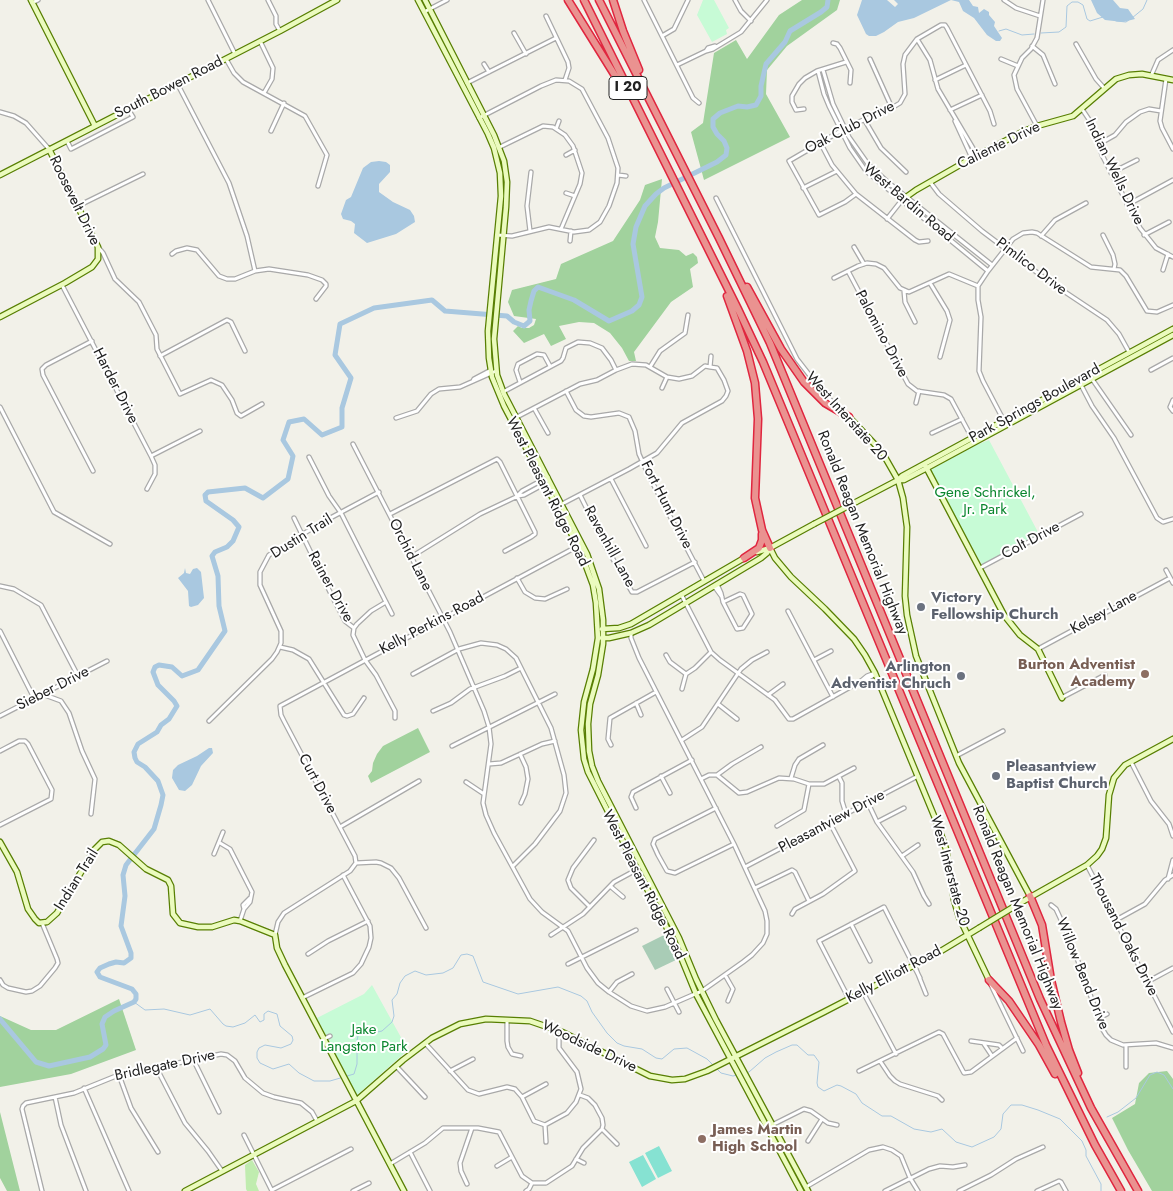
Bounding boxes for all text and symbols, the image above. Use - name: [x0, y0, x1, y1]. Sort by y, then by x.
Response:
- street label: South Bowen Road: [112, 53, 226, 123]
- road number: I 20: [609, 76, 647, 100]
- street label: Oak Club Drive: [802, 98, 898, 158]
- street label: Indian Wells Drive: [1081, 116, 1147, 228]
- street label: Caliente Drive: [955, 118, 1043, 174]
- street label: Roosevelt Drive: [45, 153, 103, 249]
- street label: West Bardin Road: [859, 160, 957, 246]
- street label: Pimlico Drive: [992, 234, 1070, 300]
- street label: Palomino Drive: [850, 287, 912, 381]
- street label: Harder Drive: [88, 345, 142, 427]
- street label: Park Springs Boulevard: [966, 361, 1104, 447]
- street label: West Interstate 20: [801, 369, 891, 465]
- street label: West Pleasant Ridge Road: [501, 414, 593, 570]
- street label: Ronald Reagan Memorial Highway: [813, 428, 911, 638]
- street label: Fort Hunt Drive: [636, 458, 696, 552]
- park label: Gene Schrickel, Jr. Park: [934, 484, 1036, 519]
- street label: Ravenhill Lane: [579, 503, 639, 591]
- street label: Dustin Trail: [268, 511, 336, 563]
- street label: Orchid Lane: [384, 516, 436, 594]
- street label: Colt Drive: [999, 518, 1063, 564]
- street label: Rainer Drive: [303, 548, 357, 626]
- street label: Kelsey Lane: [1068, 587, 1140, 639]
- street label: Kelly Perkins Road: [377, 589, 487, 659]
- place label: Victory Fellowship Church: [931, 589, 1058, 624]
- marker: Victory Fellowship Church: [915, 601, 927, 613]
- place label: Burton Adventist Academy: [1018, 656, 1135, 691]
- place label: Arlington Adventist Chruch: [831, 658, 951, 693]
- street label: Sieber Drive: [14, 663, 92, 715]
- marker: Burton Adventist Academy: [1139, 668, 1151, 680]
- marker: Arlington Adventist Chruch: [955, 670, 967, 682]
- street label: Curt Drive: [294, 751, 340, 817]
- place label: Pleasantview Baptist Church: [1006, 758, 1108, 793]
- marker: Pleasantview Baptist Church: [990, 770, 1002, 782]
- street label: Pleasantview Drive: [776, 786, 888, 858]
- street label: Ronald Reagan Memorial Highway: [968, 803, 1066, 1013]
- street label: West Pleasant Ridge Road: [597, 807, 689, 963]
- street label: West Interstate 20: [926, 814, 972, 928]
- street label: Indian Trail: [51, 846, 103, 914]
- street label: Thousand Oaks Drive: [1084, 871, 1162, 999]
- street label: Willow Bend Drive: [1051, 916, 1113, 1032]
- street label: Kelly Elliott Road: [843, 942, 945, 1008]
- street label: Woodside Drive: [539, 1017, 639, 1077]
- park label: Jake Langston Park: [320, 1021, 408, 1056]
- street label: Bridlegate Drive: [113, 1047, 217, 1085]
- place label: James Martin High School: [712, 1121, 802, 1156]
- marker: James Martin High School: [696, 1133, 708, 1145]

